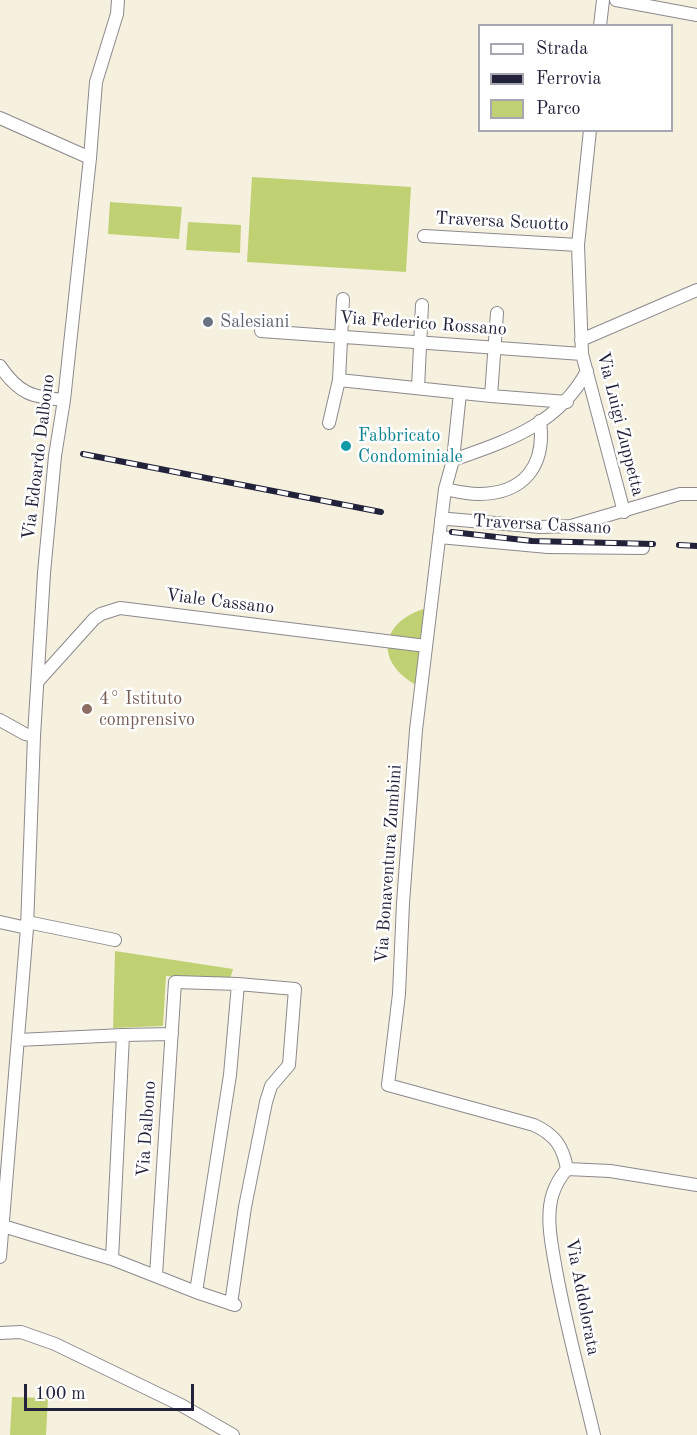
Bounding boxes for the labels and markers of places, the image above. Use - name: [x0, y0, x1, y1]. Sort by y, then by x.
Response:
- place label: Salesiani: [220, 311, 289, 333]
- marker: Salesiani: [201, 315, 215, 329]
- place label: Fabbricato Condominiale: [358, 425, 463, 468]
- marker: Fabbricato Condominiale: [339, 439, 353, 453]
- place label: 4° Istituto comprensivo: [99, 688, 195, 730]
- marker: 4° Istituto comprensivo: [80, 702, 94, 716]

